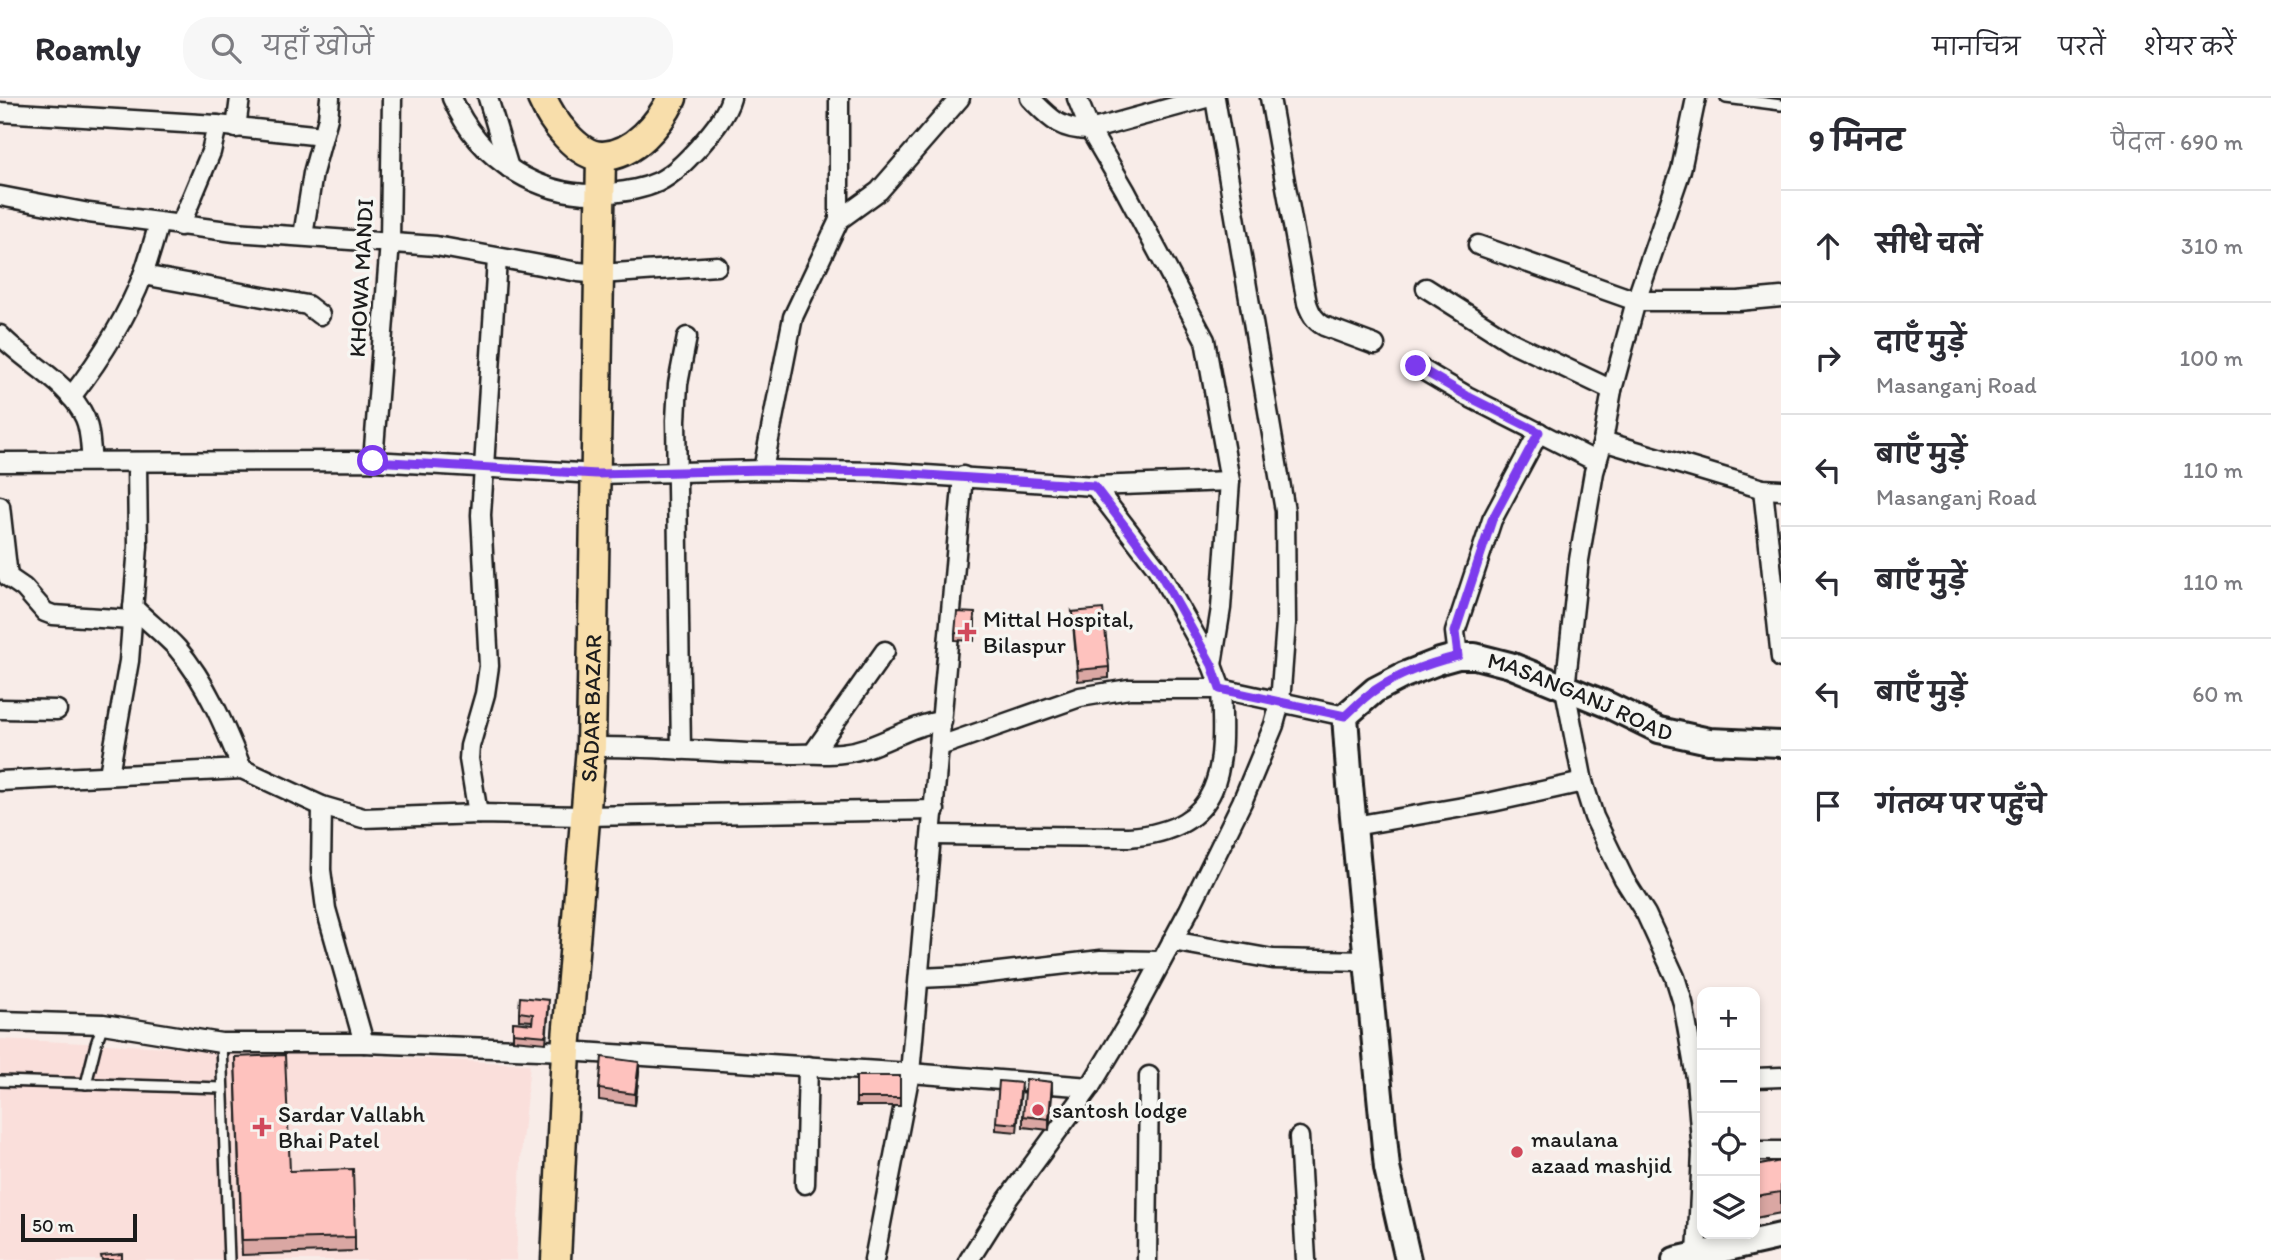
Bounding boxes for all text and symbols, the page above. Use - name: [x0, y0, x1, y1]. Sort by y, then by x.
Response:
- search box: [183, 17, 673, 80]
- text: Roamly: [35, 29, 141, 68]
- icon: search: [207, 29, 245, 67]
- text: यहाँ खोजें: [263, 30, 374, 62]
- text: मानचित्र: [1932, 32, 2020, 61]
- text: परतें: [2058, 32, 2105, 61]
- text: शेयर करें: [2143, 32, 2236, 61]
- text: 9 मिनट: [1809, 122, 1904, 159]
- text: पैदल · 690 m: [2111, 128, 2243, 156]
- street label: KHOWA MANDI: [343, 198, 379, 358]
- icon: ahead: [1809, 227, 1847, 265]
- text: सीधे चलें: [1876, 228, 1982, 260]
- text: 310 m: [2181, 232, 2243, 260]
- text: दाएँ मुड़ें: [1876, 326, 1966, 358]
- icon: right: [1809, 339, 1847, 377]
- text: 100 m: [2179, 344, 2243, 372]
- route end: [1400, 350, 1431, 381]
- text: Masanganj Road: [1876, 371, 2037, 399]
- text: बाएँ मुड़ें: [1876, 438, 1966, 470]
- route start: [357, 445, 388, 476]
- icon: left: [1809, 451, 1847, 489]
- text: 110 m: [2183, 456, 2243, 484]
- text: Masanganj Road: [1876, 483, 2037, 511]
- icon: left: [1809, 563, 1847, 601]
- text: बाएँ मुड़ें: [1876, 564, 1966, 596]
- text: 110 m: [2183, 568, 2243, 596]
- place label: Mittal Hospital, Bilaspur: [983, 605, 1134, 659]
- marker: Mittal Hospital, Bilaspur: [957, 622, 977, 642]
- street label: SADAR BAZAR: [574, 634, 607, 783]
- street label: MASANGANJ ROAD: [1485, 646, 1675, 747]
- icon: left: [1809, 675, 1847, 713]
- text: बाएँ मुड़ें: [1876, 676, 1966, 708]
- text: 60 m: [2192, 680, 2243, 708]
- icon: arrive: [1809, 787, 1847, 825]
- text: गंतव्य पर पहुँचे: [1876, 788, 2046, 820]
- map controls: [1697, 987, 1760, 1239]
- button: +: [1697, 987, 1760, 1050]
- button: −: [1697, 1050, 1760, 1113]
- place label: santosh lodge: [1052, 1096, 1188, 1124]
- place label: Sardar Vallabh Bhai Patel: [278, 1100, 425, 1154]
- marker: santosh lodge: [1030, 1102, 1046, 1118]
- button: locate: [1697, 1113, 1760, 1176]
- marker: Sardar Vallabh Bhai Patel: [252, 1117, 272, 1137]
- place label: maulana azaad mashjid: [1531, 1125, 1672, 1179]
- marker: maulana azaad mashjid: [1509, 1144, 1525, 1160]
- button: layers: [1697, 1176, 1760, 1239]
- scale bar: [21, 1211, 136, 1243]
- text: 50 m: [32, 1214, 74, 1237]

